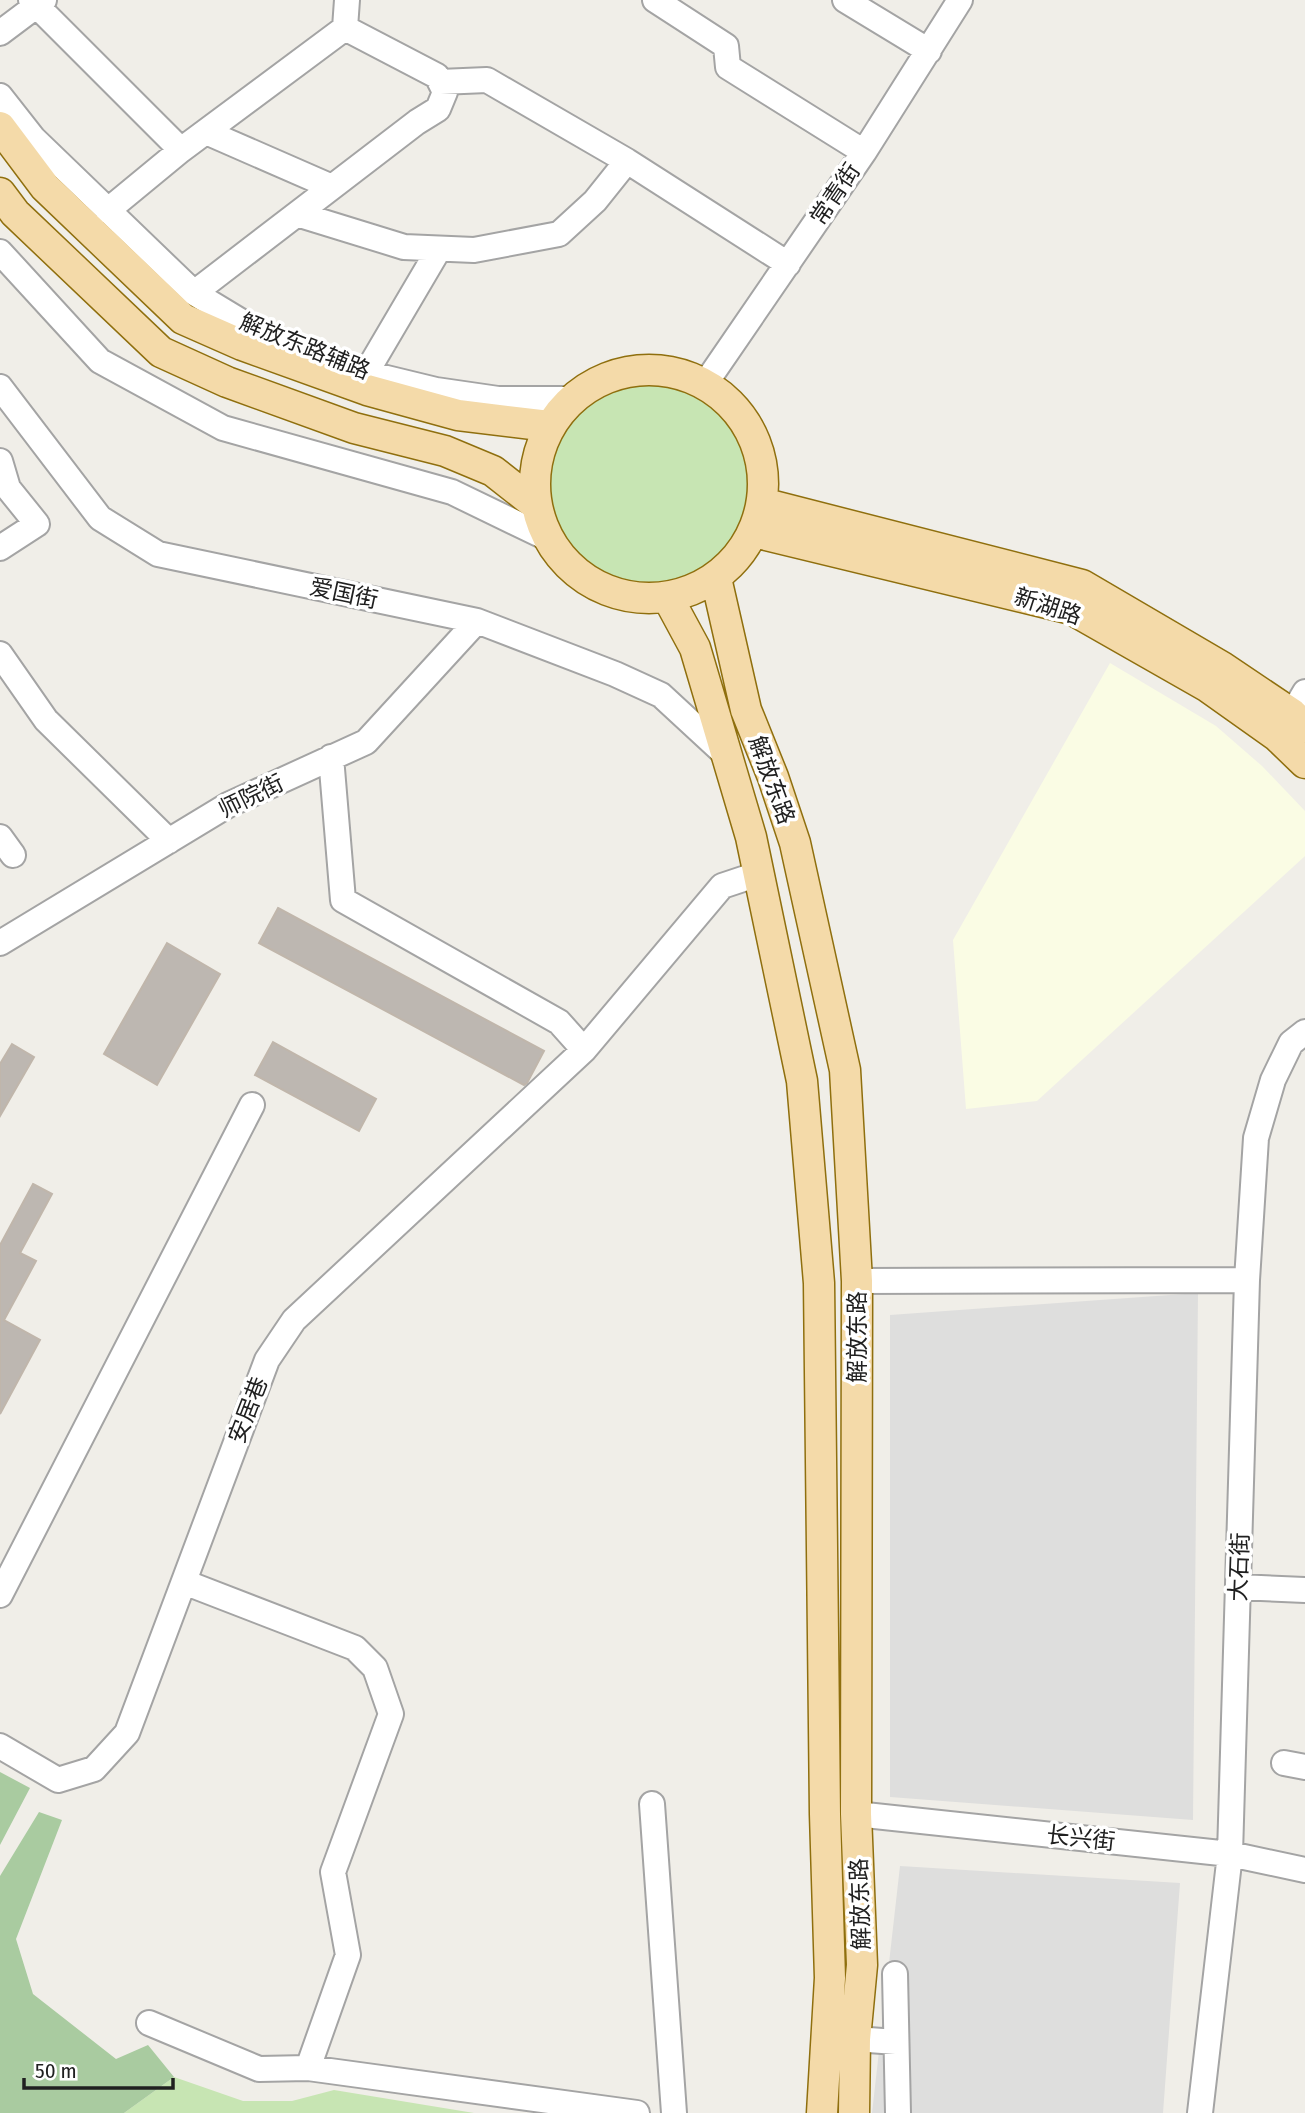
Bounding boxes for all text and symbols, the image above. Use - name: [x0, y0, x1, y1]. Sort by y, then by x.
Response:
- street label: 常青街: [804, 158, 866, 230]
- street label: 解放东路辅路: [236, 307, 374, 385]
- street label: 爱国街: [307, 572, 381, 614]
- street label: 新湖路: [1011, 582, 1085, 630]
- street label: 解放东路: [743, 732, 801, 828]
- street label: 师院街: [214, 768, 288, 824]
- street label: 解放东路: [843, 1291, 871, 1383]
- street label: 安居巷: [223, 1373, 273, 1447]
- street label: 大石街: [1224, 1532, 1254, 1602]
- street label: 长兴街: [1045, 1820, 1117, 1856]
- street label: 解放东路: [844, 1858, 876, 1950]
- scale bar: [24, 2046, 173, 2090]
- text: 50 m: [35, 2058, 77, 2084]

